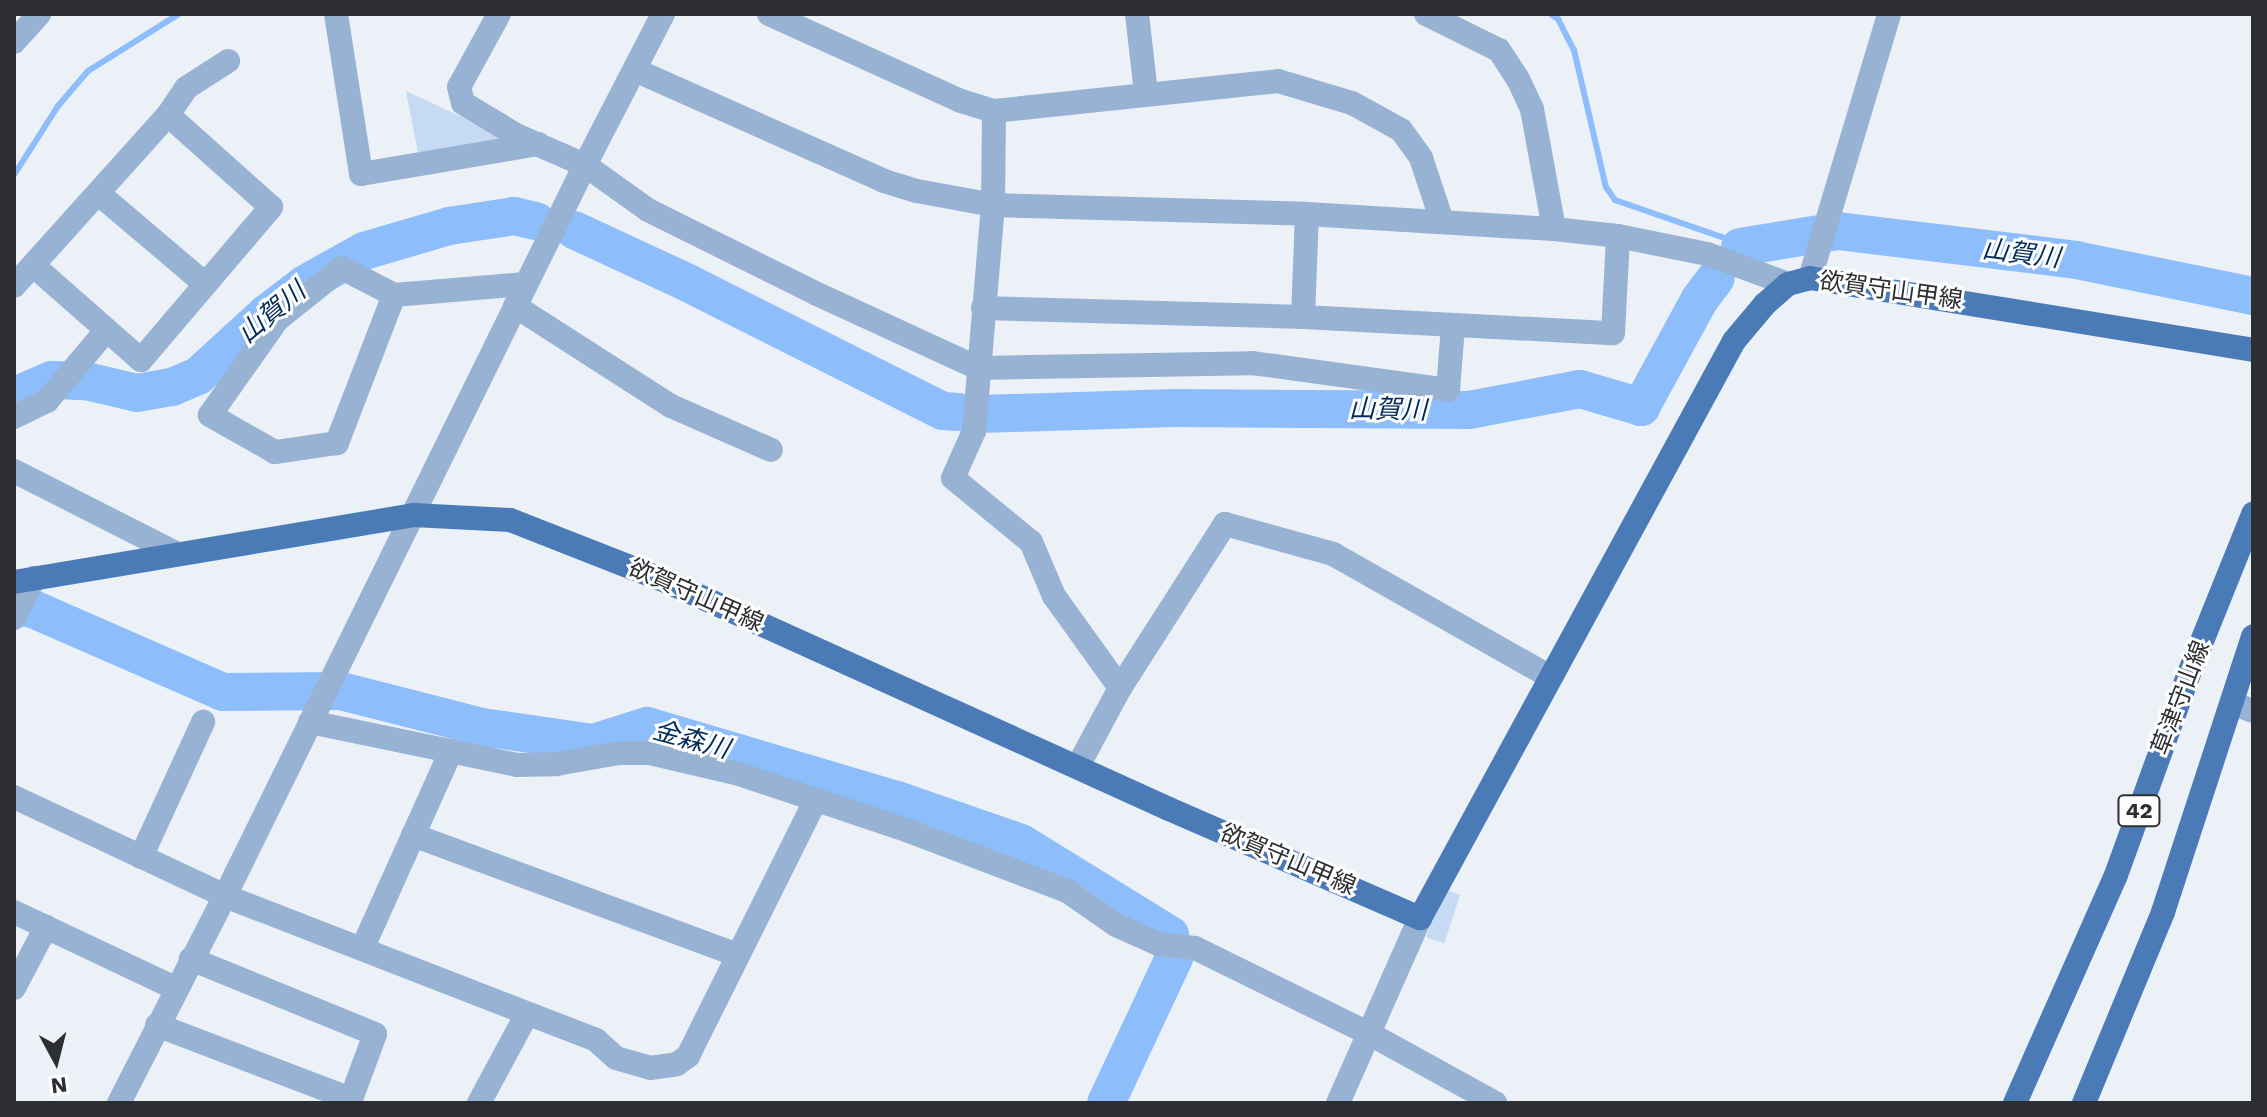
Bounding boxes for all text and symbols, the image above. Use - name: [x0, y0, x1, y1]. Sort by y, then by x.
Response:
- water label: 山賀川: [1980, 234, 2062, 274]
- street label: 欲賀守山甲線: [1818, 267, 1964, 315]
- water label: 山賀川: [232, 276, 312, 350]
- water label: 山賀川: [1349, 394, 1427, 426]
- street label: 欲賀守山甲線: [624, 554, 768, 638]
- street label: 草津守山線: [2146, 637, 2216, 759]
- water label: 金森川: [649, 715, 733, 765]
- road number: 42: [2117, 793, 2161, 829]
- street label: 欲賀守山甲線: [1216, 819, 1360, 901]
- north arrow: [16, 1021, 96, 1101]
- text: N: [49, 1072, 69, 1099]

